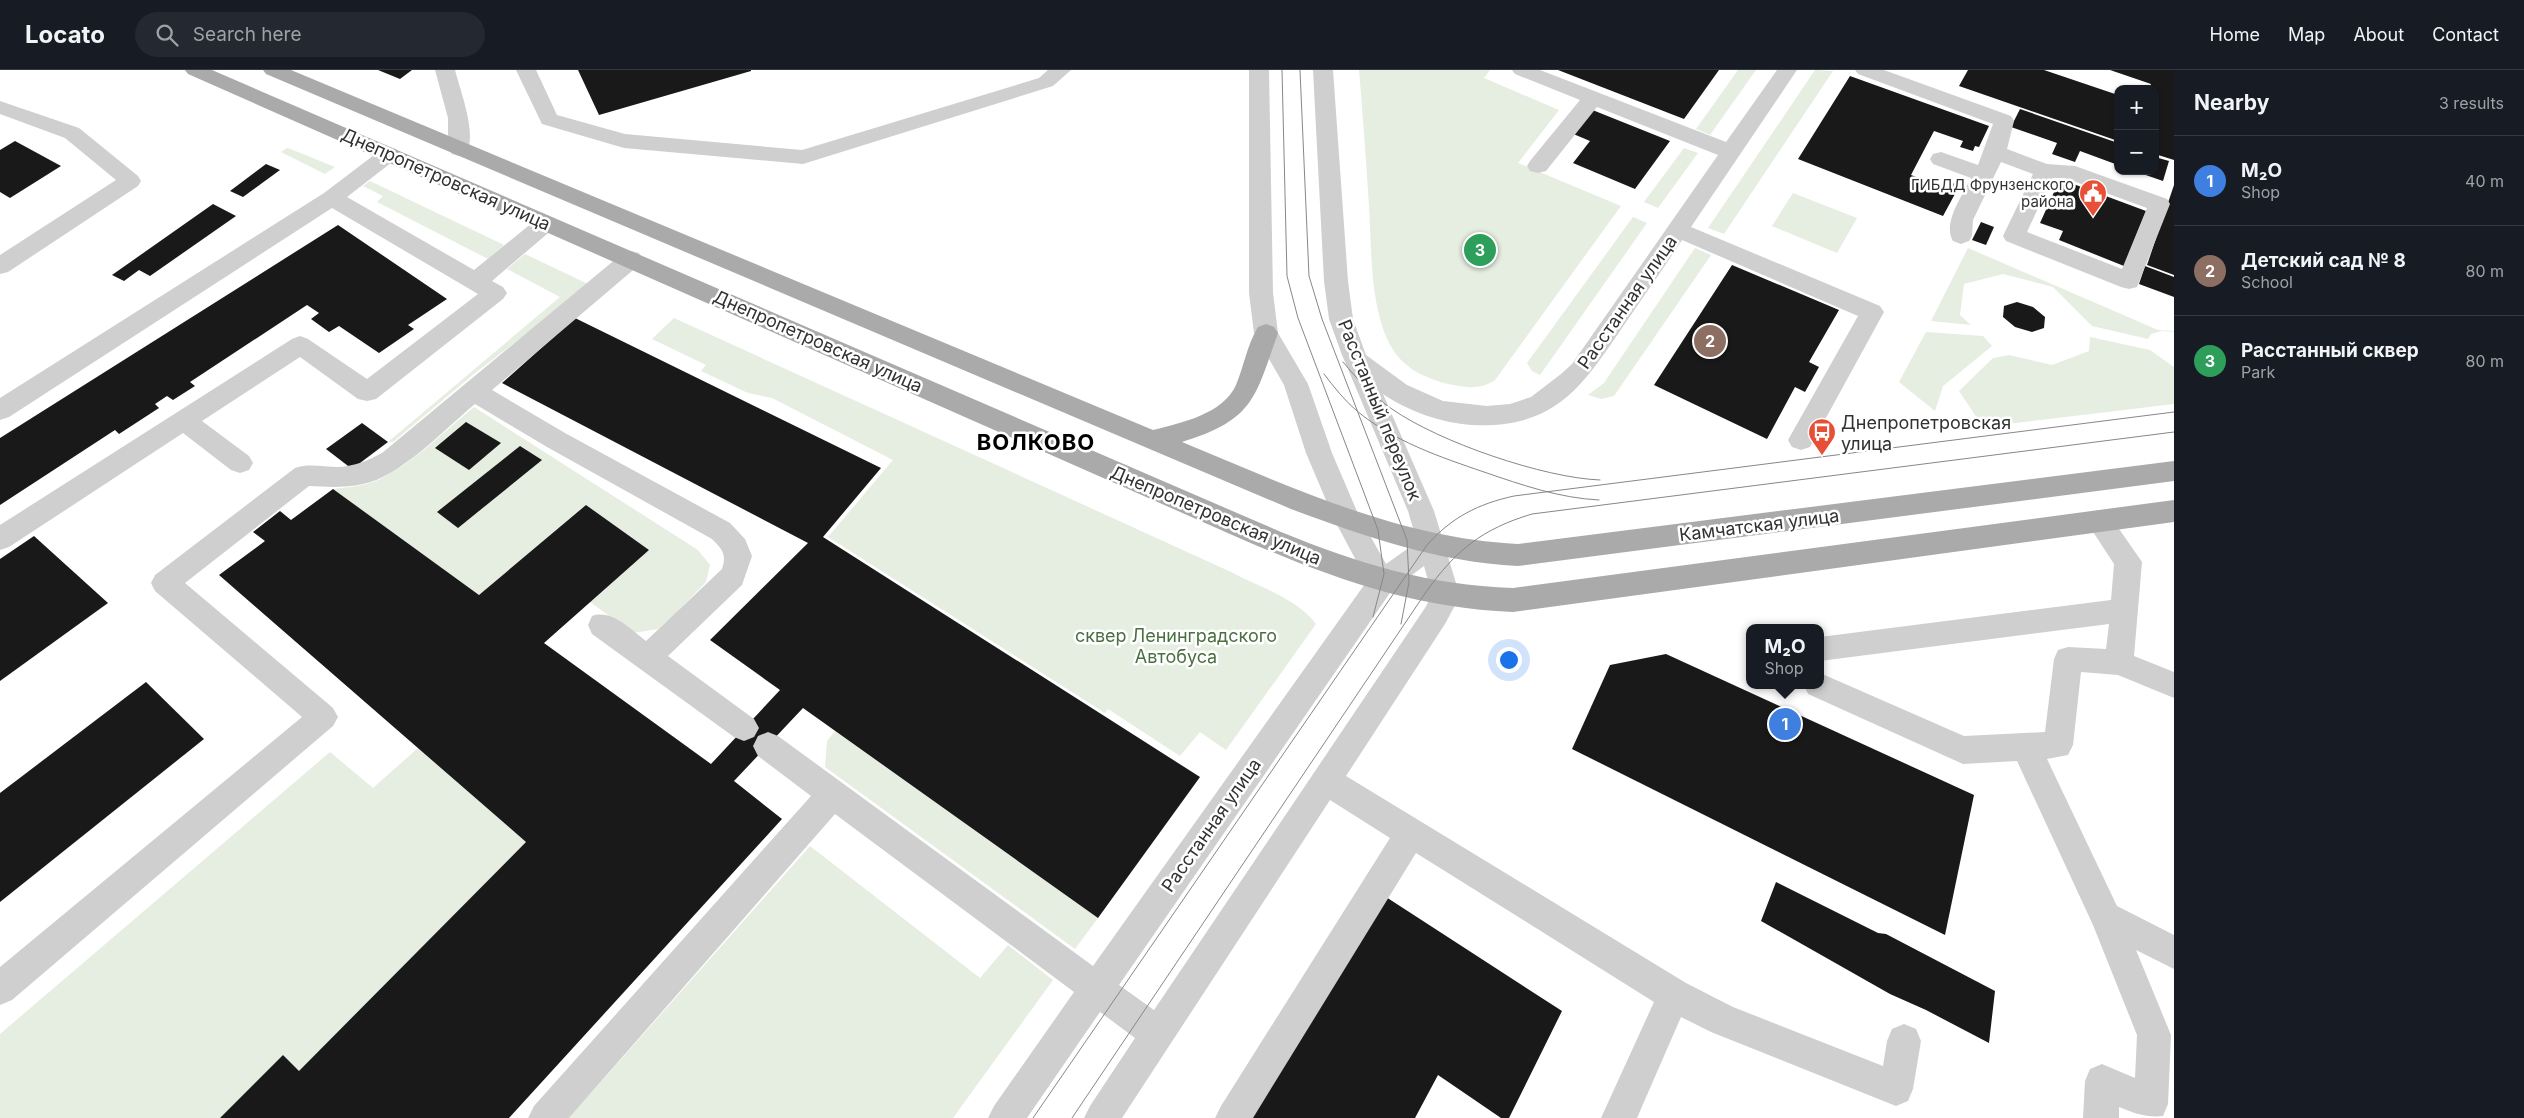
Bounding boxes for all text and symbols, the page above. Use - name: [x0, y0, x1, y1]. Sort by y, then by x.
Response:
- search box: [135, 12, 485, 57]
- text: Locato: [25, 20, 105, 49]
- icon: search: [153, 21, 181, 49]
- text: Search here: [193, 23, 301, 46]
- text: Home: [2210, 24, 2260, 45]
- text: Map: [2288, 24, 2325, 45]
- text: About: [2353, 24, 2404, 45]
- text: Contact: [2432, 24, 2499, 45]
- map controls: [2114, 85, 2159, 175]
- button: +: [2114, 85, 2159, 130]
- text: Nearby: [2194, 90, 2269, 115]
- text: 3 results: [2439, 93, 2504, 113]
- street label: Днепропетровская улица: [338, 123, 554, 235]
- button: −: [2114, 130, 2159, 175]
- text: М₂O: [2241, 159, 2282, 182]
- text: 1: [2207, 171, 2213, 191]
- text: 40 m: [2465, 171, 2504, 191]
- place label: ГИБДД Фрунзенского района: [1911, 175, 2074, 211]
- public building icon: ГИБДД Фрунзенского района: [2078, 178, 2108, 217]
- text: Shop: [2241, 182, 2280, 202]
- pin: 3: [1464, 231, 1496, 269]
- street label: Расстанная улица: [1573, 231, 1681, 373]
- text: Детский сад № 8: [2241, 249, 2406, 272]
- text: 2: [2205, 261, 2215, 281]
- text: 80 m: [2465, 261, 2504, 281]
- text: School: [2241, 272, 2293, 292]
- street label: Днепропетровская улица: [710, 285, 926, 397]
- street label: Расстанный переулок: [1334, 316, 1426, 504]
- pin: 2: [1694, 322, 1726, 360]
- text: Расстанный сквер: [2241, 339, 2419, 362]
- text: 3: [2205, 351, 2215, 371]
- text: 80 m: [2465, 351, 2504, 371]
- text: Park: [2241, 362, 2275, 382]
- place label: Днепропетровская улица: [1841, 412, 2011, 454]
- bus stop icon: Днепропетровская улица: [1807, 417, 1837, 456]
- district label: ВОЛКОВО: [977, 429, 1095, 455]
- street label: Днепропетровская улица: [1108, 461, 1324, 569]
- street label: Камчатская улица: [1678, 505, 1840, 545]
- popup: [1746, 624, 1824, 689]
- park label: сквер Ленинградского Автобуса: [1075, 625, 1277, 667]
- text: М₂O: [1764, 635, 1806, 658]
- your location: [1496, 647, 1522, 673]
- text: Shop: [1764, 658, 1804, 678]
- pin: 1: [1769, 705, 1801, 743]
- street label: Расстанная улица: [1157, 754, 1265, 896]

